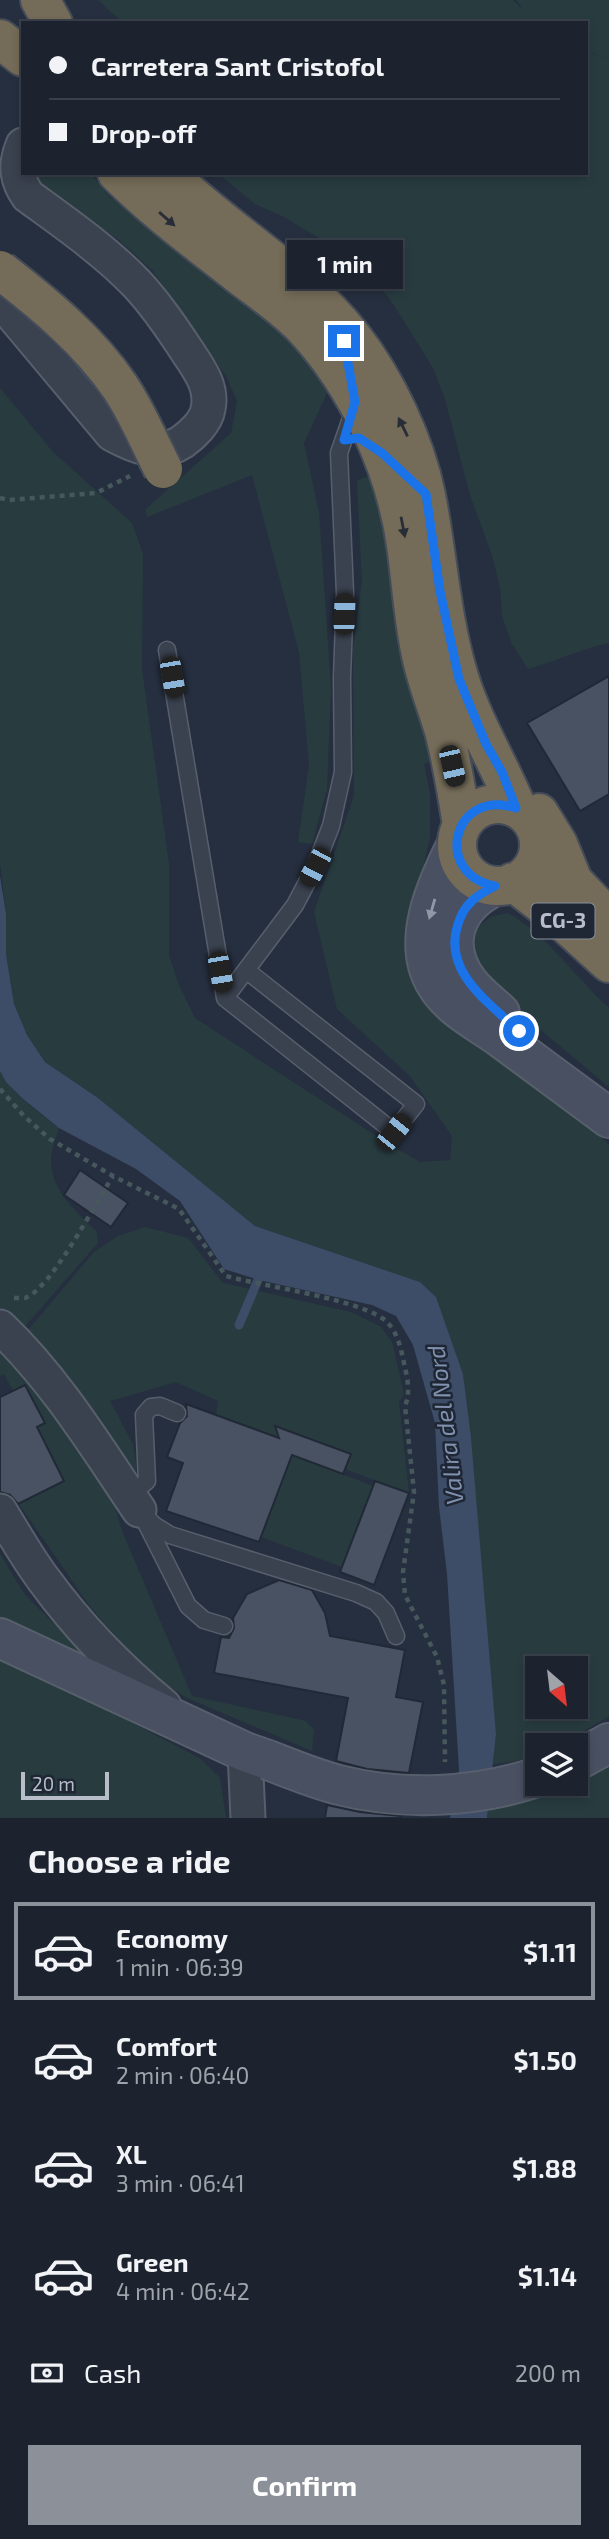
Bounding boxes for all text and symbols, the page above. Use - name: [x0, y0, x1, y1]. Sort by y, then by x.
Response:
- text: Carretera Sant Cristofol: [91, 50, 384, 81]
- text: Drop-off: [91, 117, 196, 148]
- one-way arrow: [159, 211, 176, 226]
- callout: 1 min: [286, 240, 402, 288]
- text: 1 min: [317, 250, 373, 278]
- route end: [328, 325, 360, 357]
- one-way arrow: [398, 417, 409, 437]
- one-way arrow: [397, 516, 408, 538]
- car: [333, 593, 356, 635]
- car: [159, 654, 186, 700]
- car: [438, 743, 467, 789]
- car: [296, 844, 335, 890]
- one-way arrow: [426, 899, 437, 921]
- road number: CG-3: [532, 904, 594, 939]
- car: [207, 949, 234, 995]
- route start: [503, 1015, 535, 1047]
- car: [373, 1109, 416, 1155]
- water label: Valira del Nord: [420, 1343, 469, 1507]
- north arrow: [525, 1656, 588, 1718]
- map controls: [525, 1656, 588, 1796]
- button: layers: [525, 1733, 588, 1796]
- scale bar: [21, 1769, 108, 1801]
- text: 20 m: [32, 1772, 75, 1795]
- text: Choose a ride: [28, 1841, 231, 1879]
- icon: car: [32, 1920, 95, 1983]
- text: Economy: [116, 1922, 228, 1953]
- text: $1.11: [523, 1936, 577, 1967]
- text: 1 min · 06:39: [116, 1953, 244, 1981]
- icon: car: [32, 2028, 95, 2091]
- text: Comfort: [116, 2030, 217, 2061]
- text: $1.50: [514, 2044, 577, 2075]
- text: 2 min · 06:40: [116, 2061, 249, 2089]
- icon: car: [32, 2136, 95, 2199]
- text: XL: [116, 2138, 147, 2169]
- text: $1.88: [512, 2152, 577, 2183]
- text: 3 min · 06:41: [116, 2169, 245, 2197]
- icon: car: [32, 2244, 95, 2307]
- text: Green: [116, 2246, 189, 2277]
- text: $1.14: [518, 2260, 577, 2291]
- text: 4 min · 06:42: [116, 2277, 250, 2305]
- icon: cash: [28, 2354, 66, 2392]
- text: Cash: [84, 2357, 141, 2388]
- text: 200 m: [515, 2359, 581, 2387]
- button: Confirm: [28, 2445, 581, 2525]

